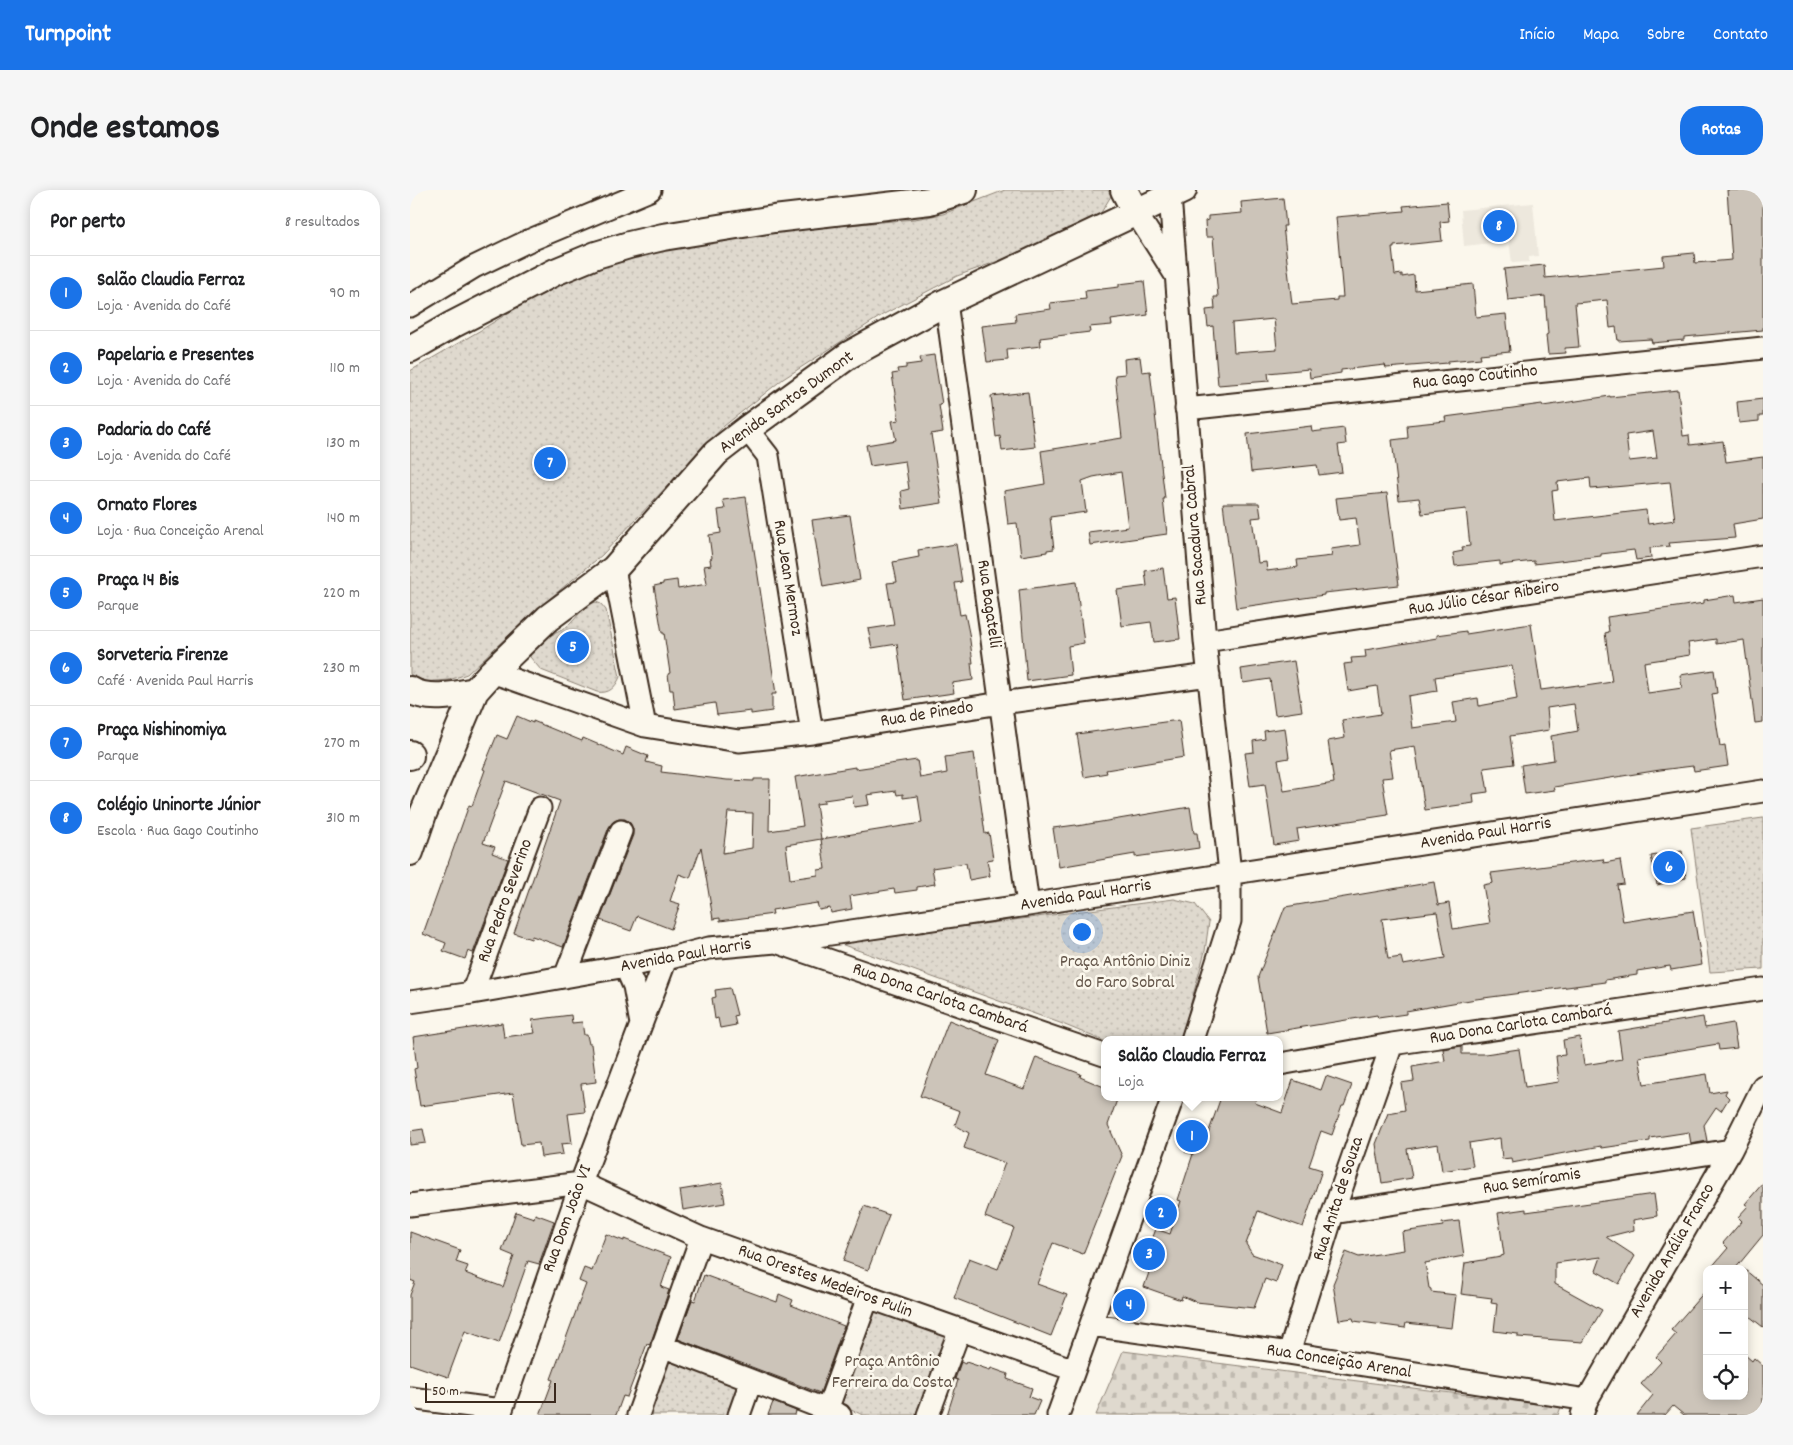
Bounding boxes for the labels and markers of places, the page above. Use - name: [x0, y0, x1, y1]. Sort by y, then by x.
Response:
- pin: 8: [1483, 207, 1515, 245]
- pin: 7: [534, 444, 566, 482]
- pin: 5: [557, 628, 589, 666]
- pin: 6: [1653, 848, 1685, 886]
- pin: 1: [1176, 1117, 1208, 1155]
- pin: 2: [1145, 1194, 1177, 1232]
- pin: 3: [1133, 1235, 1165, 1273]
- pin: 4: [1113, 1286, 1145, 1324]

